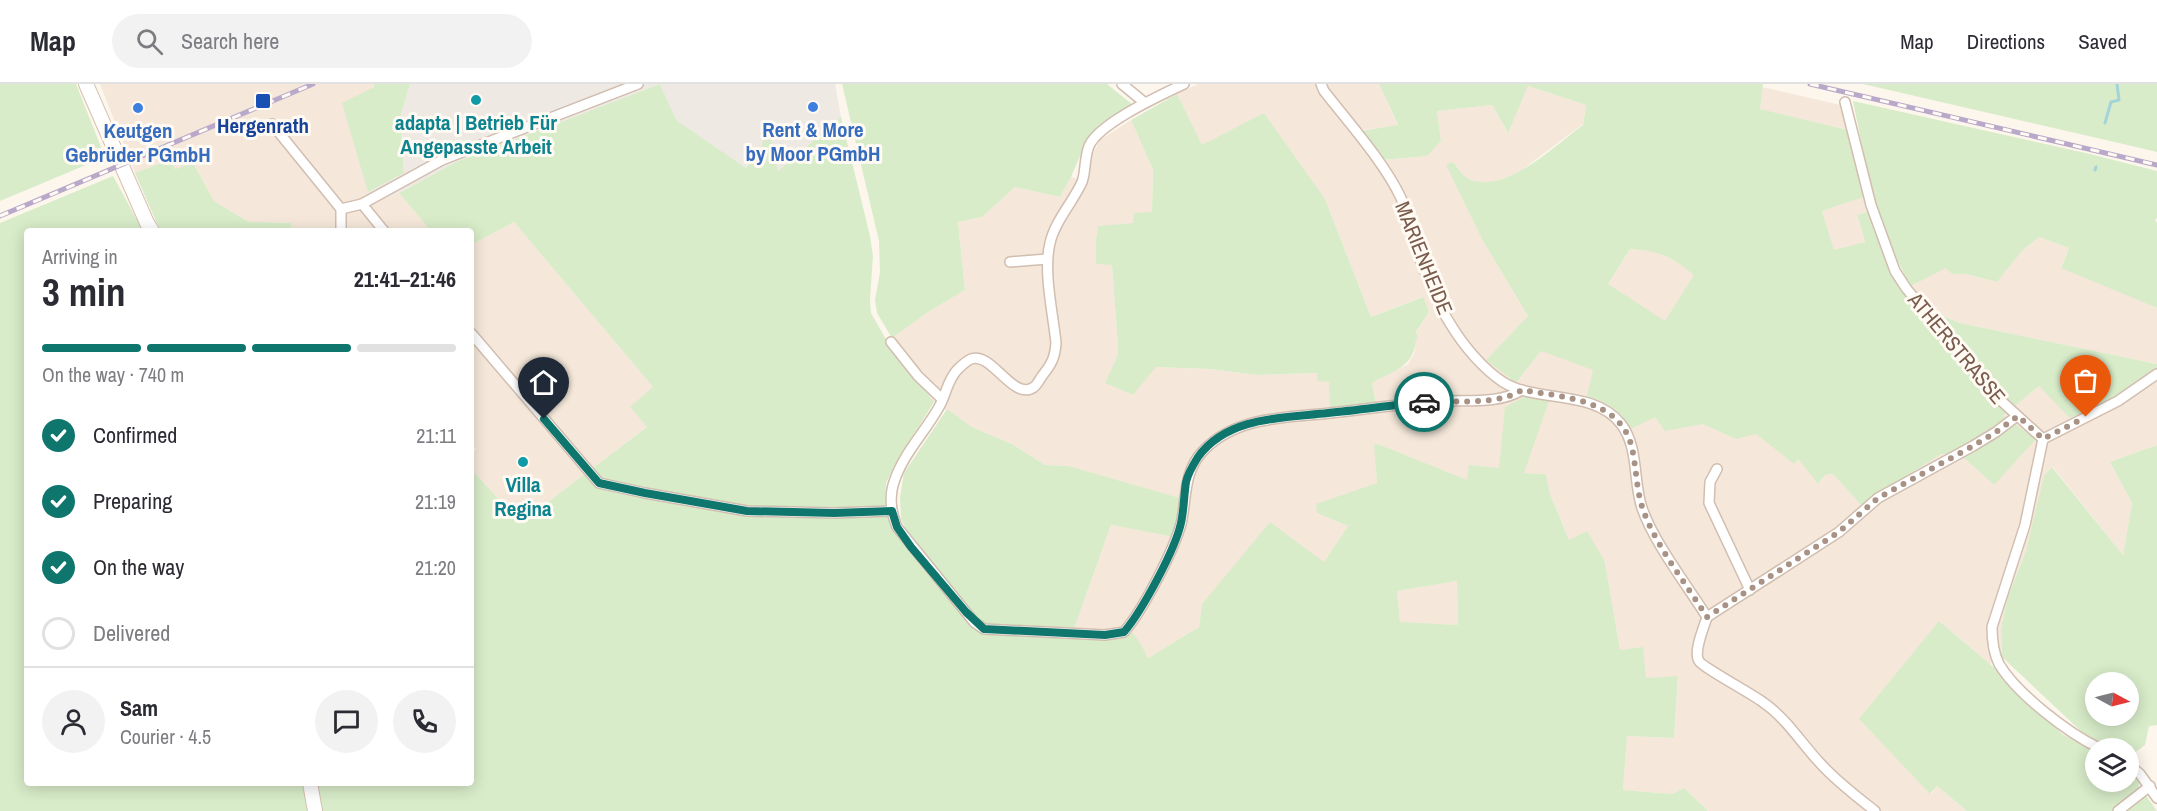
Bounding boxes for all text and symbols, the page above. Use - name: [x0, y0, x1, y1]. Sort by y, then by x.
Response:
- search box: [112, 14, 532, 68]
- text: Map: [30, 22, 76, 60]
- icon: search: [133, 25, 166, 58]
- text: Search here: [181, 26, 279, 56]
- text: Map: [1900, 27, 1934, 56]
- text: Directions: [1967, 27, 2045, 56]
- text: Saved: [2078, 27, 2127, 56]
- marker: Hergenrath: [254, 92, 272, 110]
- marker: adapta | Betrieb Für Angepasste Arbeit: [469, 93, 483, 107]
- marker: Rent & More by Moor PGmbH: [806, 100, 820, 114]
- marker: Keutgen Gebrüder PGmbH: [131, 101, 145, 115]
- place label: adapta | Betrieb Für Angepasste Arbeit: [395, 108, 557, 161]
- place label: Hergenrath: [217, 111, 309, 140]
- place label: Rent & More by Moor PGmbH: [746, 115, 880, 168]
- place label: Keutgen Gebrüder PGmbH: [65, 116, 211, 169]
- street label: MARIENHEIDE: [1388, 197, 1460, 319]
- text: Arriving in: [42, 243, 118, 270]
- text: 21:41–21:46: [354, 264, 456, 294]
- text: 3 min: [42, 266, 126, 318]
- street label: ATHERSTRASSE: [1901, 285, 2012, 410]
- pin: [2060, 355, 2111, 417]
- pin: [518, 357, 569, 419]
- text: On the way · 740 m: [42, 361, 184, 388]
- icon: bag: [2069, 364, 2102, 397]
- icon: home: [527, 366, 560, 399]
- courier: [1394, 372, 1454, 432]
- icon: car: [1408, 386, 1441, 419]
- icon: check: [42, 419, 75, 452]
- text: Confirmed: [93, 420, 177, 450]
- text: 21:11: [416, 422, 456, 449]
- marker: Villa Regina: [516, 455, 530, 469]
- place label: Villa Regina: [494, 470, 552, 523]
- icon: check: [42, 485, 75, 518]
- text: Preparing: [93, 486, 172, 516]
- text: 21:19: [415, 488, 456, 515]
- icon: check: [42, 551, 75, 584]
- text: On the way: [93, 552, 184, 582]
- text: 21:20: [415, 554, 456, 581]
- text: Delivered: [93, 618, 170, 648]
- north arrow: [2085, 672, 2139, 726]
- map controls: [2085, 672, 2139, 792]
- button: person: [42, 690, 105, 753]
- button: chat: [315, 690, 378, 753]
- button: phone: [393, 690, 456, 753]
- text: Sam: [120, 693, 158, 723]
- text: Courier · 4.5: [120, 723, 211, 750]
- button: layers: [2085, 738, 2139, 792]

